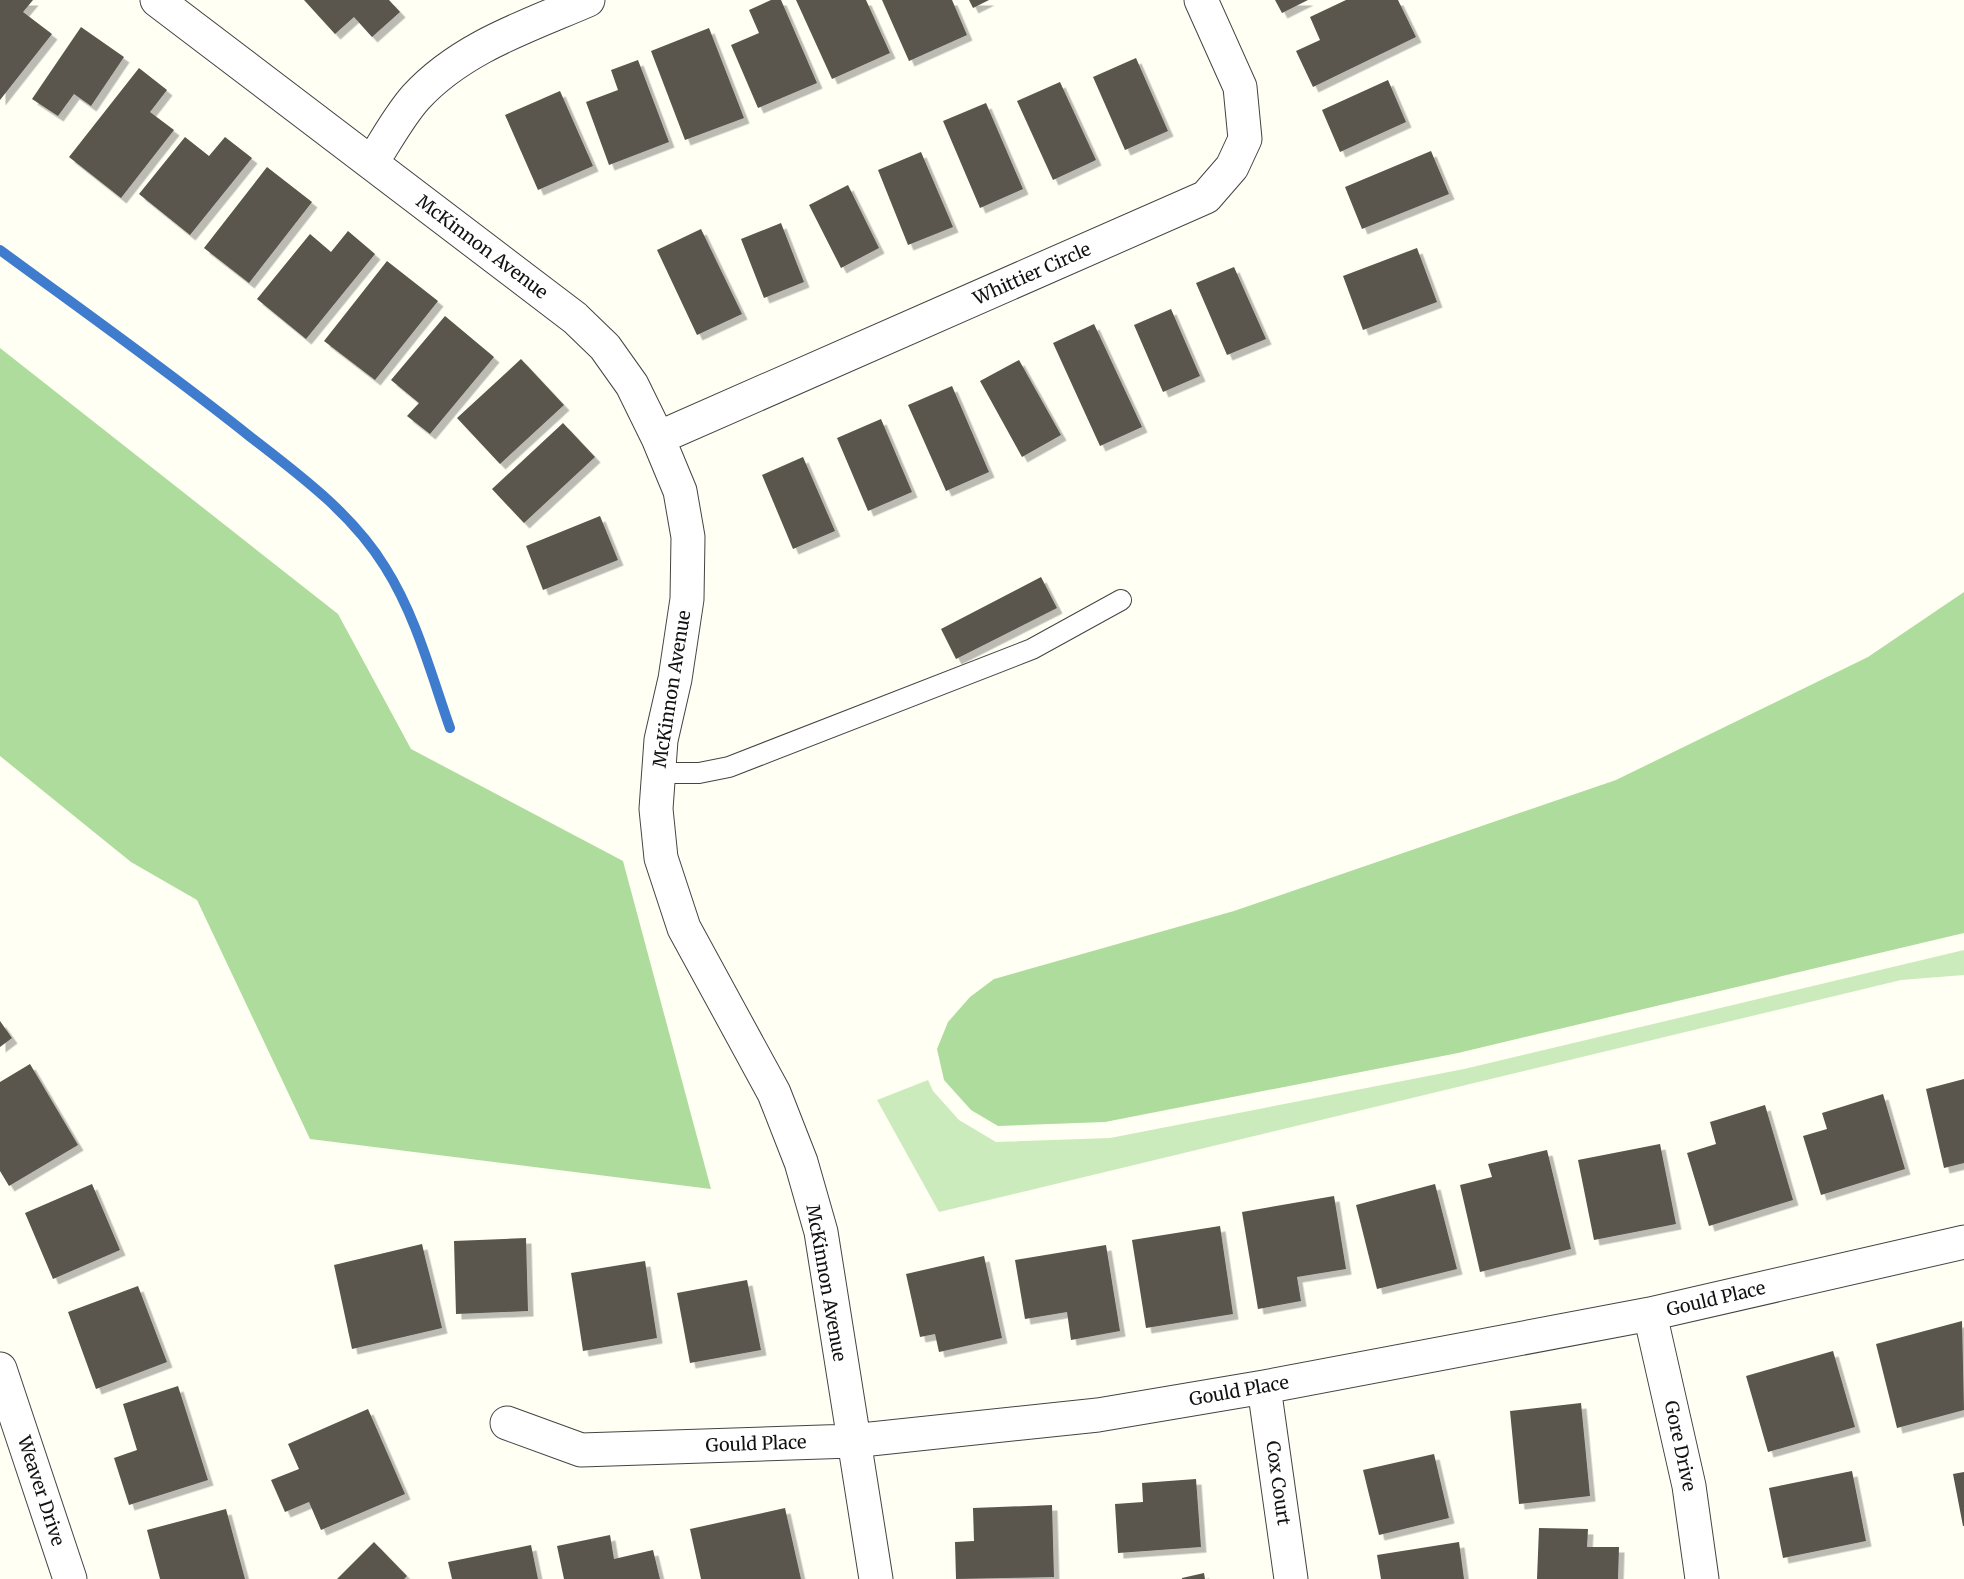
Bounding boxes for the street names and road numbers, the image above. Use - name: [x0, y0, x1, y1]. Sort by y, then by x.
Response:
- street label: McKinnon Avenue: [412, 190, 553, 304]
- street label: Whittier Circle: [968, 237, 1094, 310]
- street label: McKinnon Avenue: [648, 609, 695, 769]
- street label: McKinnon Avenue: [801, 1203, 852, 1363]
- street label: Gould Place: [1664, 1276, 1768, 1321]
- street label: Gould Place: [1187, 1370, 1291, 1411]
- street label: Gore Drive: [1660, 1399, 1701, 1493]
- street label: Gould Place: [705, 1430, 807, 1457]
- street label: Weaver Drive: [13, 1432, 70, 1549]
- street label: Cox Court: [1261, 1439, 1296, 1527]

